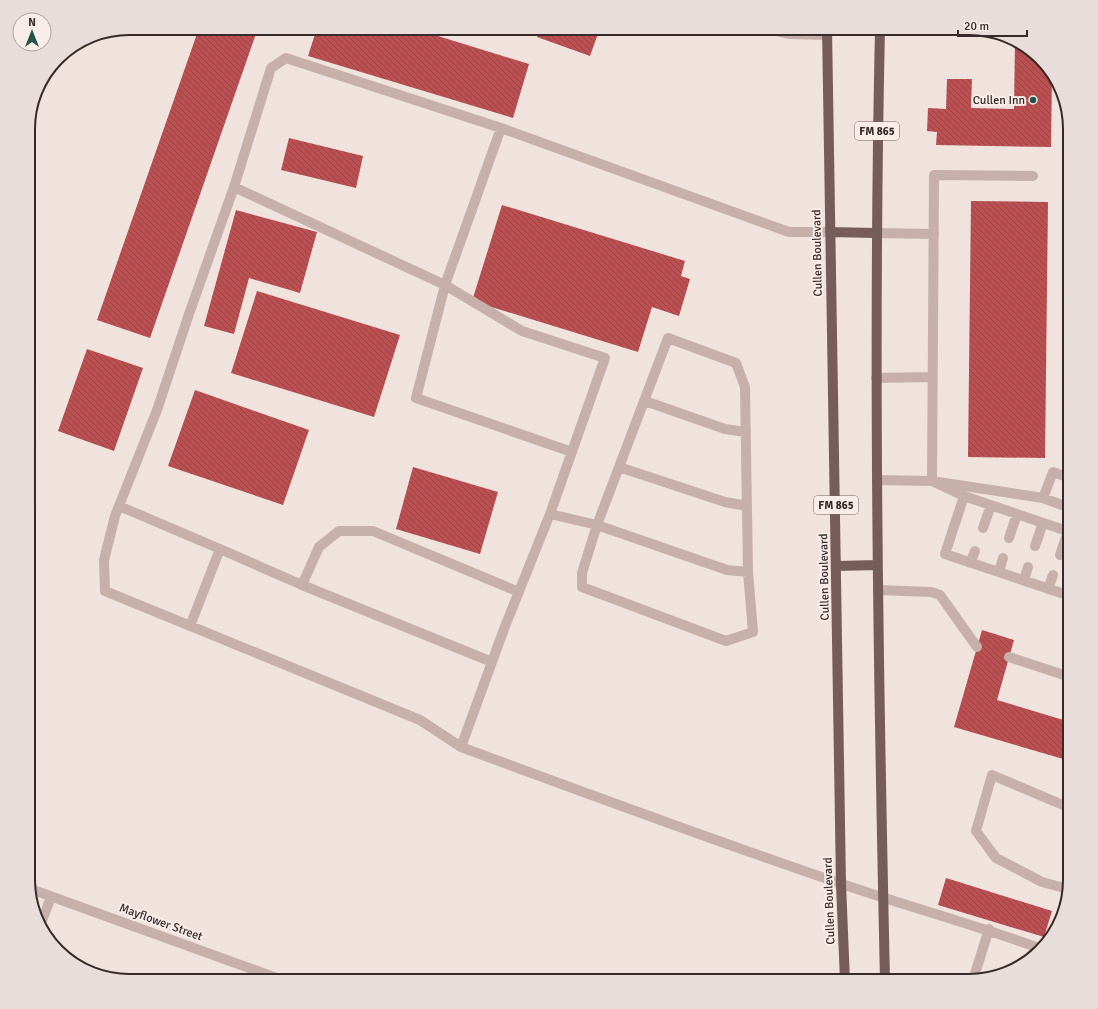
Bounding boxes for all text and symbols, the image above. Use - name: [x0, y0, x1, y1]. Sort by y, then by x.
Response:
- north arrow: [12, 12, 52, 52]
- scale bar: [958, 12, 1027, 38]
- text: N: [28, 16, 36, 29]
- text: 20 m: [964, 19, 989, 34]
- place label: Cullen Inn: [973, 93, 1025, 108]
- marker: Cullen Inn: [1028, 95, 1038, 105]
- road number: FM 865: [855, 122, 899, 140]
- street label: Cullen Boulevard: [809, 209, 826, 297]
- road number: FM 865: [814, 496, 858, 514]
- street label: Cullen Boulevard: [816, 533, 833, 621]
- street label: Cullen Boulevard: [820, 857, 839, 945]
- street label: Mayflower Street: [117, 900, 205, 945]

